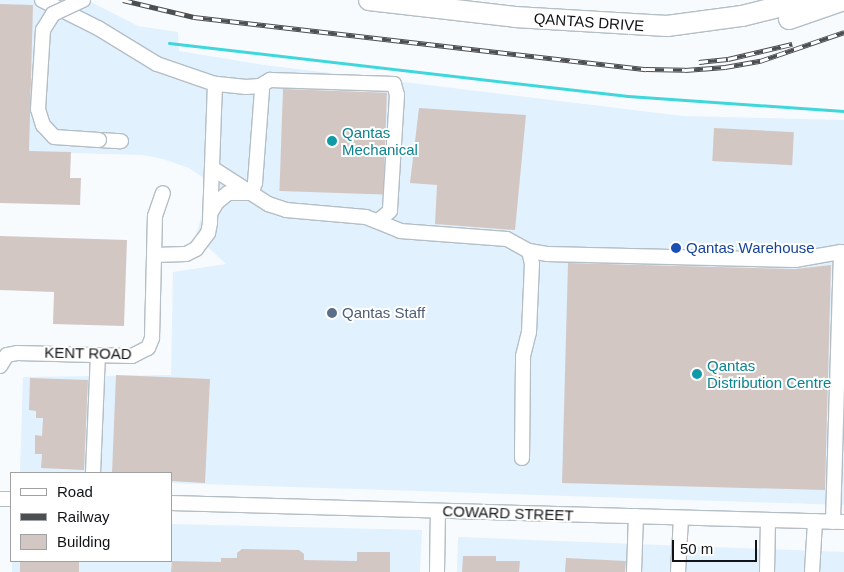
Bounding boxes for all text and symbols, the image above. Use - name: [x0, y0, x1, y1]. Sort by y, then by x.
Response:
- street label: QANTAS DRIVE: [533, 9, 645, 35]
- place label: Qantas Mechanical: [342, 123, 418, 158]
- marker: Qantas Mechanical: [326, 135, 338, 147]
- place label: Qantas Warehouse: [686, 239, 815, 257]
- marker: Qantas Warehouse: [670, 242, 682, 254]
- place label: Qantas Staff: [342, 304, 425, 322]
- marker: Qantas Staff: [326, 307, 338, 319]
- street label: KENT ROAD: [44, 343, 132, 363]
- place label: Qantas Distribution Centre: [707, 356, 831, 391]
- marker: Qantas Distribution Centre: [691, 368, 703, 380]
- legend: [10, 472, 172, 562]
- text: Road: [57, 483, 93, 500]
- street label: COWARD STREET: [442, 502, 574, 524]
- text: Railway: [57, 508, 110, 525]
- scale bar: [674, 530, 759, 562]
- text: Building: [57, 533, 110, 550]
- text: 50 m: [680, 540, 713, 557]

